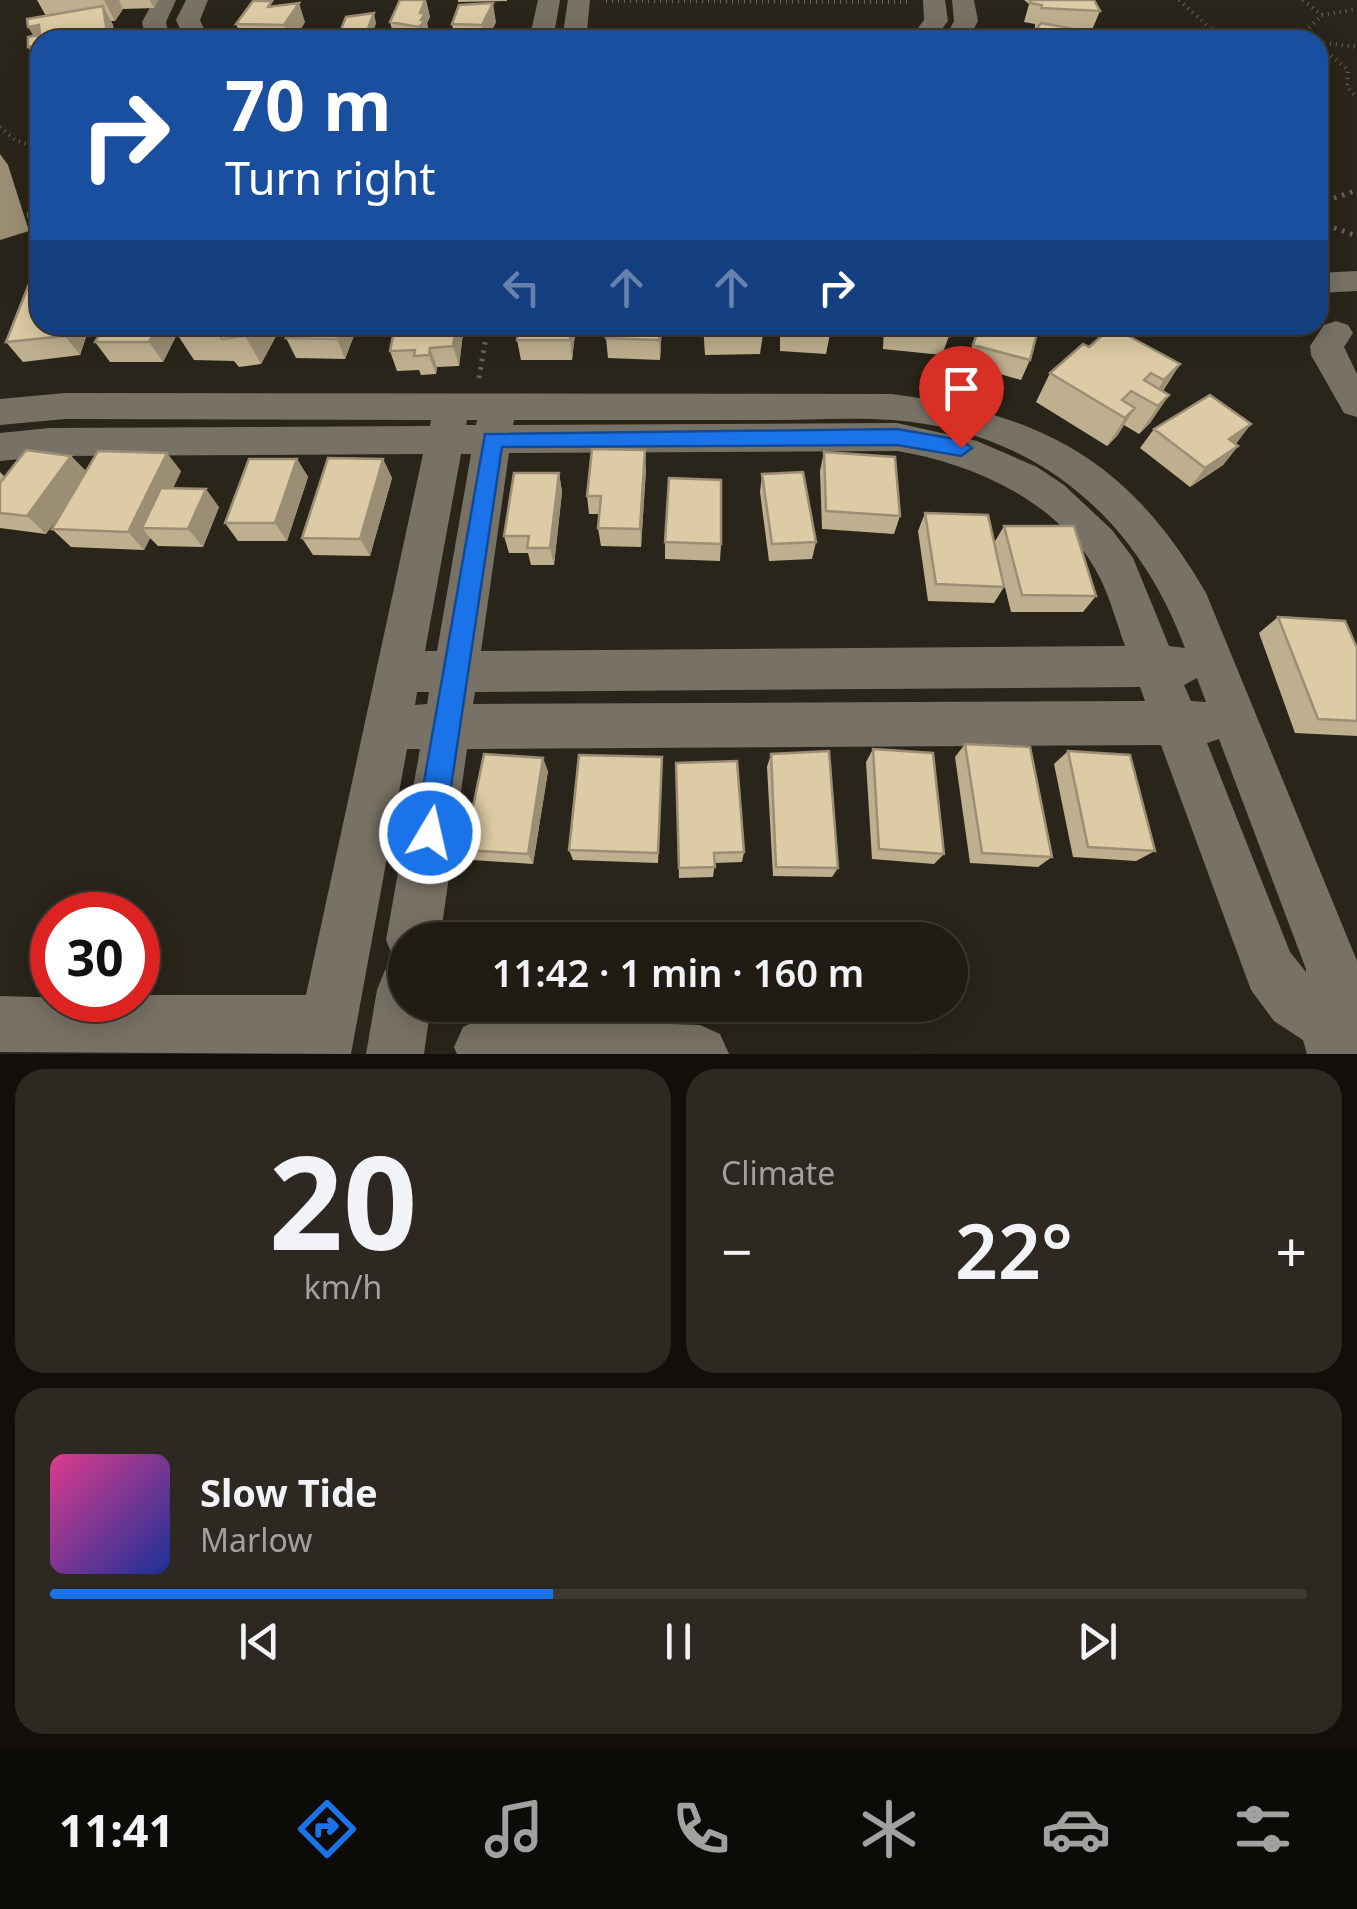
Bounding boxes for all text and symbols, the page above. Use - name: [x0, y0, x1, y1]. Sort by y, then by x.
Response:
- text: 70 m: [225, 56, 392, 152]
- icon: right: [60, 70, 190, 200]
- text: Turn right: [225, 147, 436, 208]
- icon: left: [494, 260, 549, 315]
- icon: ahead: [599, 260, 654, 315]
- icon: ahead: [704, 260, 759, 315]
- icon: right: [809, 260, 864, 315]
- pin: [919, 346, 1004, 449]
- icon: arrive: [934, 361, 989, 416]
- position arrow: [378, 781, 482, 885]
- speed limit sign: 30: [30, 892, 160, 1022]
- text: 11:42 · 1 min · 160 m: [492, 946, 864, 998]
- text: 20: [269, 1111, 417, 1288]
- text: Climate: [721, 1151, 835, 1194]
- text: 22°: [955, 1199, 1073, 1301]
- text: −: [721, 1213, 752, 1288]
- text: +: [1276, 1213, 1307, 1288]
- text: km/h: [304, 1265, 382, 1308]
- text: Slow Tide: [200, 1466, 378, 1518]
- text: Marlow: [200, 1518, 312, 1561]
- icon: previous: [232, 1614, 287, 1669]
- icon: pause: [651, 1614, 706, 1669]
- icon: next: [1070, 1614, 1125, 1669]
- icon: directions: [292, 1794, 362, 1864]
- icon: music: [479, 1794, 549, 1864]
- icon: phone: [666, 1794, 736, 1864]
- icon: climate: [854, 1794, 924, 1864]
- icon: car: [1041, 1794, 1111, 1864]
- icon: filters: [1228, 1794, 1298, 1864]
- text: 11:41: [59, 1799, 174, 1860]

